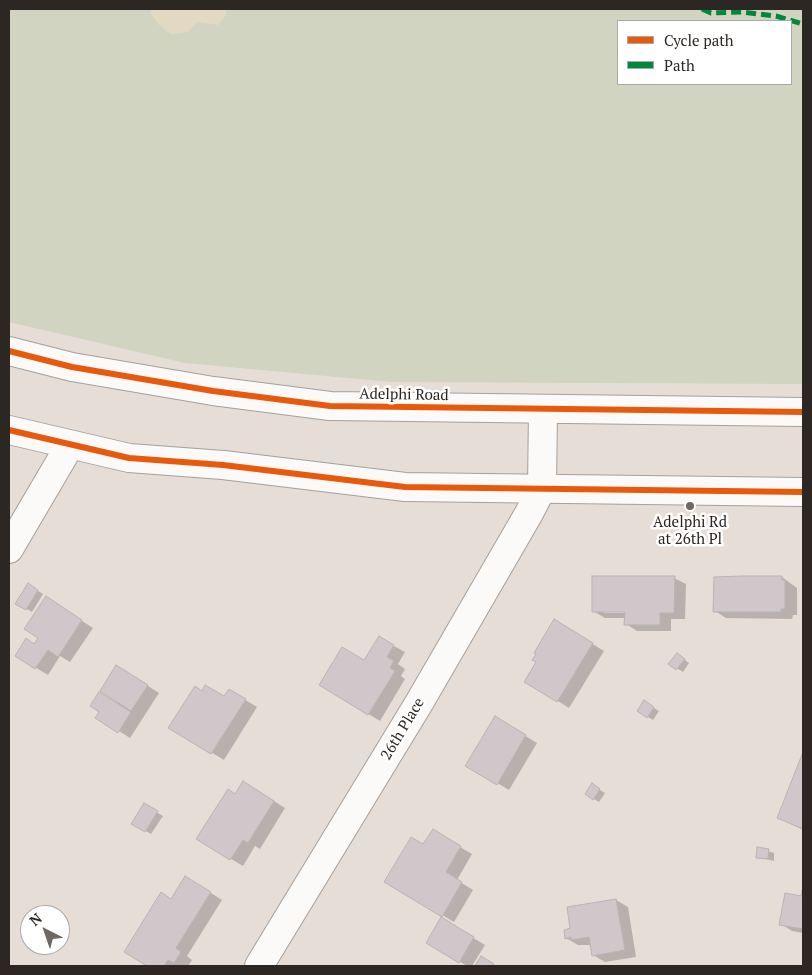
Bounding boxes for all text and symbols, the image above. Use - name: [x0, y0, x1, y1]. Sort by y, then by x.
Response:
- legend: [617, 20, 792, 85]
- text: Cycle path: [664, 30, 734, 50]
- text: Path: [664, 55, 695, 75]
- street label: Adelphi Road: [359, 385, 449, 405]
- marker: Adelphi Rd at 26th Pl: [684, 500, 696, 512]
- place label: Adelphi Rd at 26th Pl: [653, 514, 727, 549]
- street label: 26th Place: [377, 695, 429, 763]
- north arrow: [20, 905, 70, 955]
- text: N: [25, 908, 46, 930]

